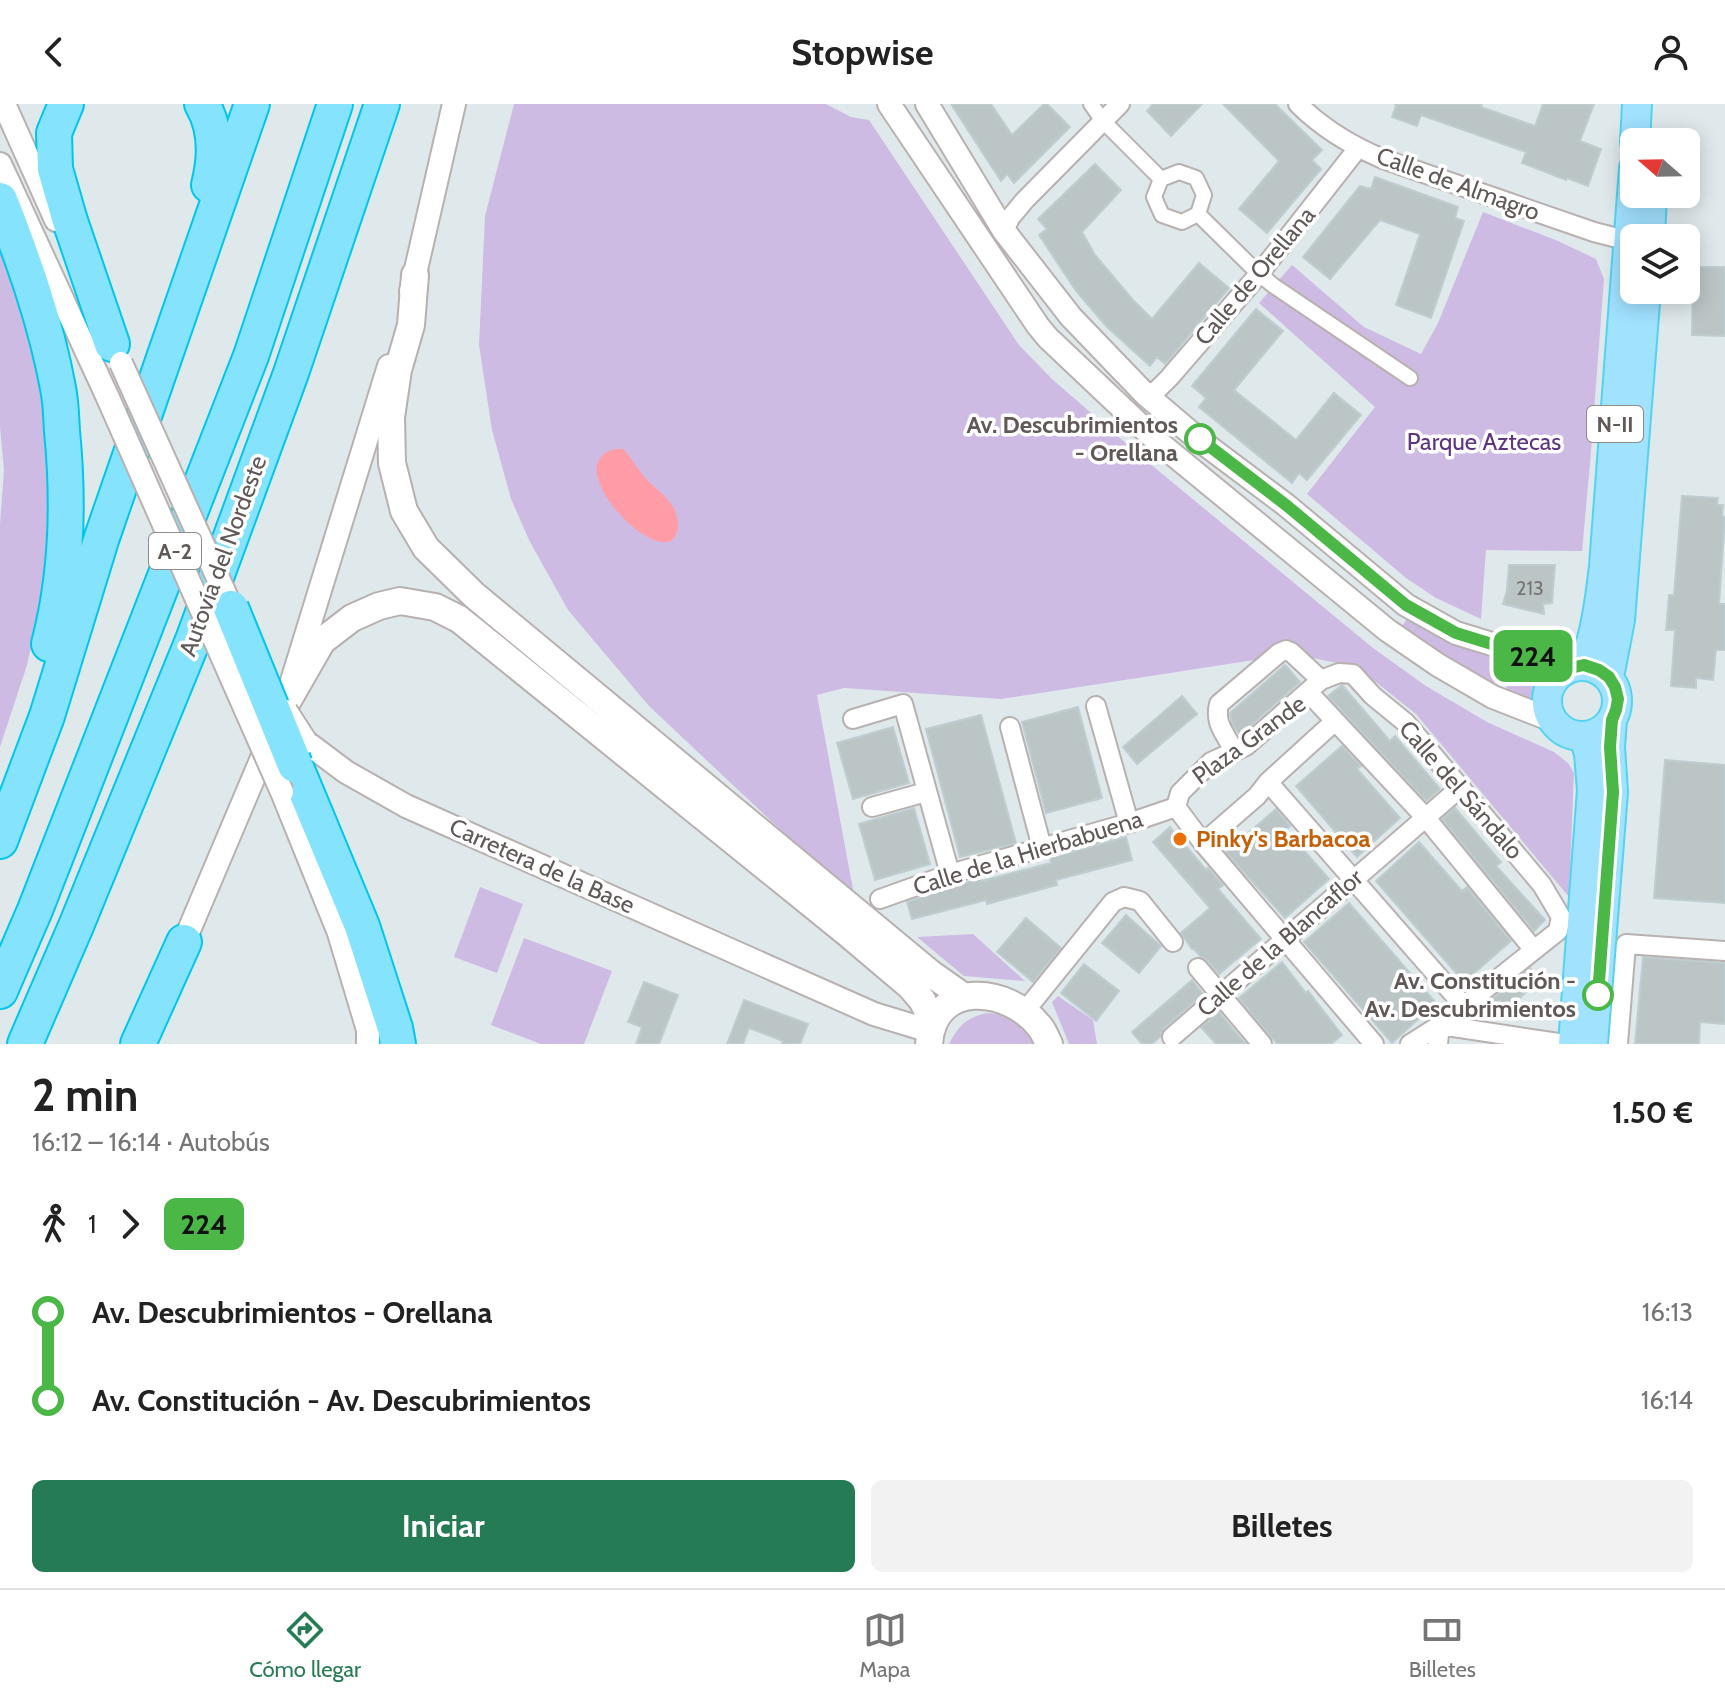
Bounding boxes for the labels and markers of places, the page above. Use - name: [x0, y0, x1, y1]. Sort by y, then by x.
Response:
- place label: Av. Descubrimientos - Orellana: [966, 410, 1178, 467]
- marker: Av. Descubrimientos - Orellana: [1185, 424, 1215, 454]
- place label: Pinky's Barbacoa: [1196, 824, 1370, 853]
- marker: Pinky's Barbacoa: [1171, 830, 1189, 848]
- place label: Av. Constitución - Av. Descubrimientos: [1364, 966, 1576, 1023]
- marker: Av. Constitución - Av. Descubrimientos: [1583, 980, 1613, 1010]

